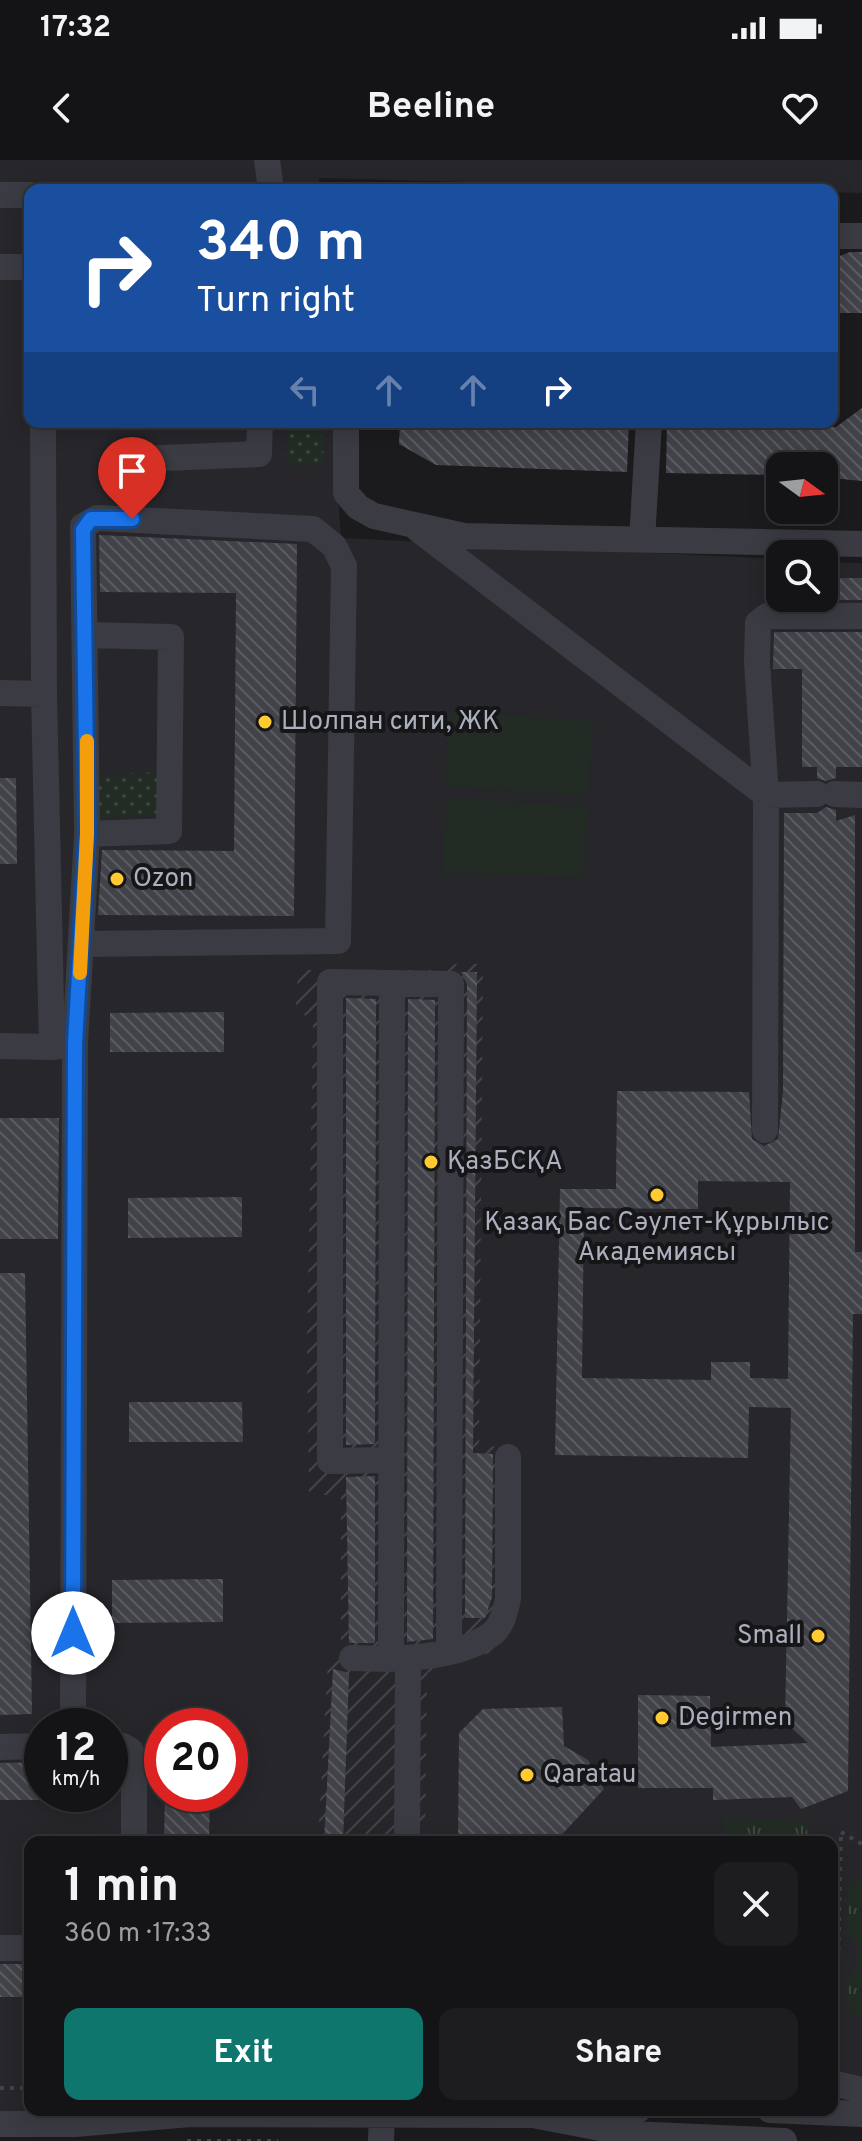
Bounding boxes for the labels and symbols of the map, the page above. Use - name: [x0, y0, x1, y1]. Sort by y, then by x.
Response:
- pin: [98, 437, 166, 519]
- north arrow: [766, 452, 838, 524]
- place label: Шолпан сити, ЖК: [281, 706, 499, 739]
- marker: Шолпан сити, ЖК: [256, 713, 274, 731]
- place label: Ozon: [133, 863, 193, 896]
- marker: Ozon: [108, 870, 126, 888]
- place label: ҚазБСҚА: [447, 1146, 563, 1179]
- marker: ҚазБСҚА: [422, 1153, 440, 1171]
- marker: Қазақ Бас Сәулет-Құрылыс Академиясы: [648, 1186, 666, 1204]
- place label: Қазақ Бас Сәулет-Құрылыс Академиясы: [484, 1207, 830, 1270]
- position arrow: [31, 1591, 115, 1675]
- place label: Small: [737, 1620, 802, 1653]
- marker: Small: [809, 1627, 827, 1645]
- place label: Degirmen: [678, 1702, 792, 1735]
- speed limit sign: 20: [144, 1708, 248, 1812]
- marker: Degirmen: [653, 1709, 671, 1727]
- place label: Qaratau: [543, 1759, 636, 1792]
- marker: Qaratau: [518, 1766, 536, 1784]

